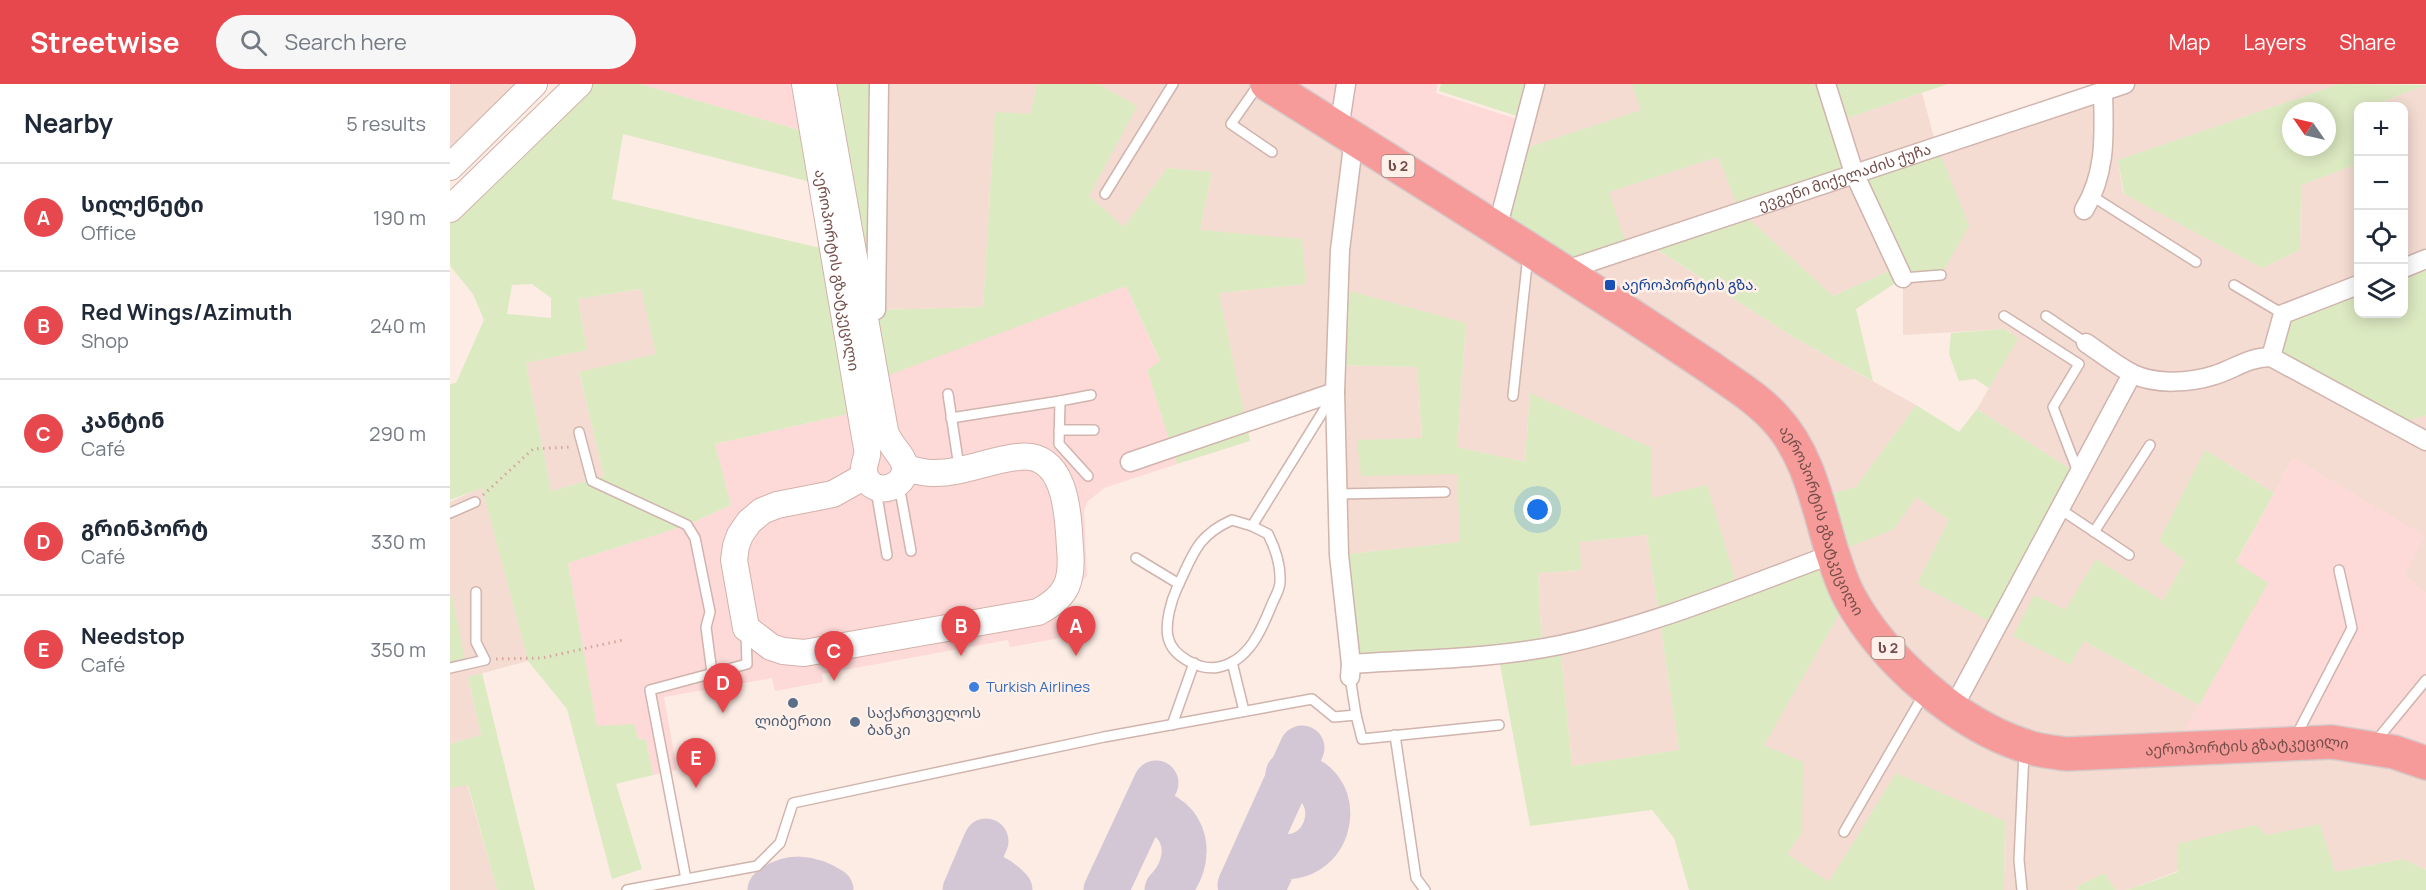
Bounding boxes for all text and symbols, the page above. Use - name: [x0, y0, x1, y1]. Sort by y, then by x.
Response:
- search box: [216, 15, 636, 69]
- text: Streetwise: [30, 23, 180, 61]
- icon: search: [237, 26, 270, 59]
- text: Search here: [285, 27, 407, 57]
- text: Map: [2169, 28, 2210, 56]
- text: Layers: [2243, 28, 2306, 56]
- text: Share: [2339, 28, 2396, 56]
- north arrow: [2282, 102, 2336, 156]
- map controls: [2354, 102, 2408, 318]
- button: +: [2354, 102, 2408, 156]
- text: Nearby: [24, 105, 113, 141]
- text: 5 results: [346, 110, 426, 137]
- street label: ევგენი მიქელაძის ქუჩა: [1756, 138, 1934, 215]
- road number: ს 2: [1382, 155, 1414, 177]
- button: −: [2354, 156, 2408, 210]
- street label: აეროპორტის გზატკეცილი: [810, 168, 865, 373]
- text: სილქნეტი: [81, 189, 204, 219]
- text: A: [37, 204, 50, 231]
- text: 190 m: [373, 204, 426, 231]
- button: locate: [2354, 210, 2408, 264]
- text: Office: [81, 219, 136, 246]
- button: layers: [2354, 264, 2408, 318]
- place label: აეროპორტის გზა.: [1622, 274, 1757, 295]
- marker: აეროპორტის გზა.: [1603, 278, 1617, 292]
- text: Red Wings/Azimuth: [81, 297, 292, 327]
- text: B: [37, 312, 50, 339]
- text: 240 m: [370, 312, 426, 339]
- text: Shop: [81, 327, 129, 354]
- text: კანტინ: [81, 405, 165, 435]
- text: C: [36, 420, 51, 447]
- text: 290 m: [369, 420, 426, 447]
- street label: აეროპორტის გზატკეცილი: [1775, 420, 1869, 620]
- text: Café: [81, 435, 125, 462]
- your location: [1523, 495, 1552, 524]
- text: გრინპორტ: [81, 513, 208, 543]
- text: D: [36, 528, 51, 555]
- text: 330 m: [371, 528, 426, 555]
- text: Café: [81, 543, 125, 570]
- pin: B: [942, 606, 980, 656]
- pin: A: [1056, 606, 1096, 656]
- text: Needstop: [81, 621, 185, 651]
- pin: C: [814, 632, 854, 681]
- text: E: [38, 636, 49, 663]
- text: 350 m: [370, 636, 426, 663]
- road number: ს 2: [1872, 637, 1904, 659]
- text: Café: [81, 651, 125, 678]
- pin: D: [704, 664, 742, 713]
- place label: Turkish Airlines: [986, 676, 1090, 697]
- marker: Turkish Airlines: [967, 680, 981, 694]
- marker: ლიბერთი: [786, 696, 800, 710]
- place label: საქართველოს ბანკი: [867, 702, 981, 740]
- place label: ლიბერთი: [755, 710, 831, 731]
- marker: საქართველოს ბანკი: [848, 715, 862, 729]
- street label: აეროპორტის გზატკეცილი: [2145, 730, 2351, 760]
- pin: E: [676, 738, 716, 788]

